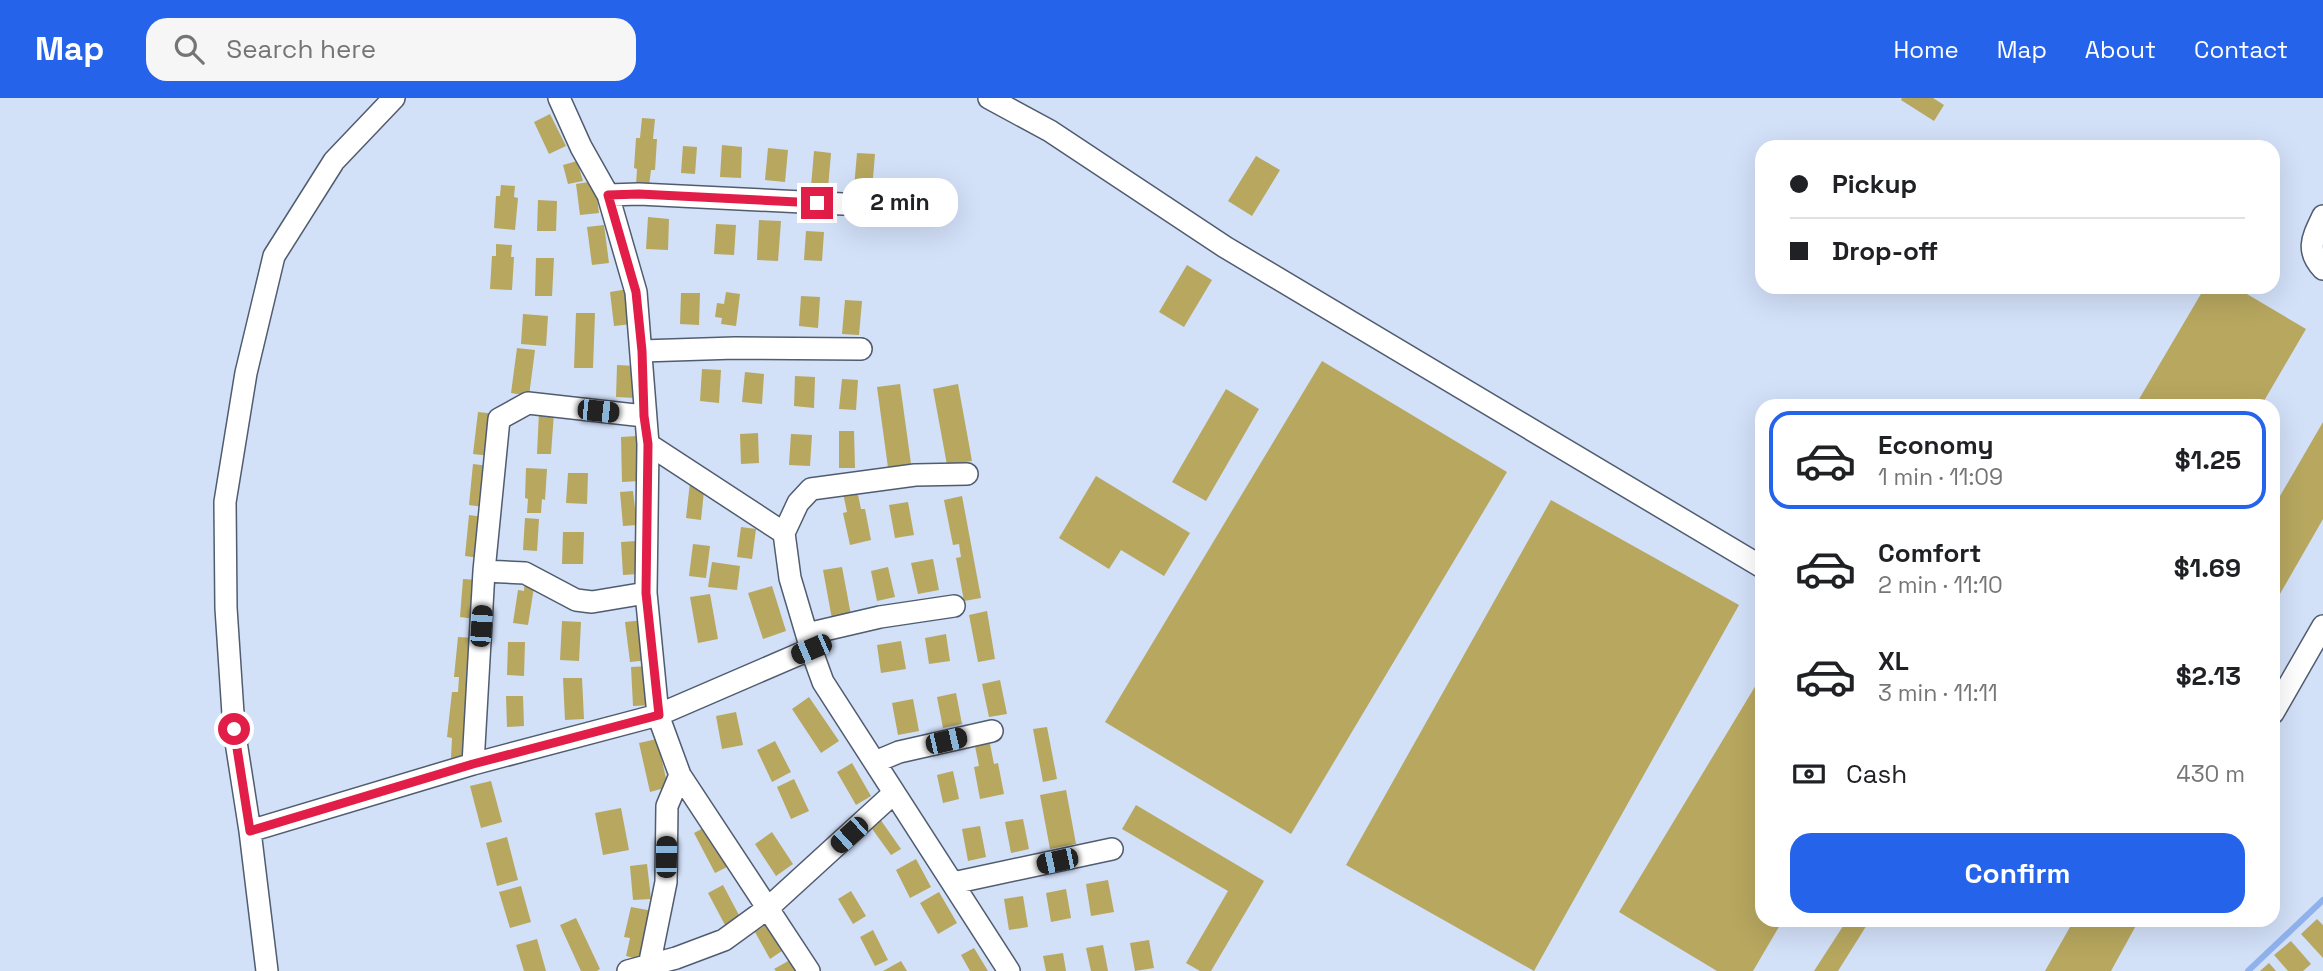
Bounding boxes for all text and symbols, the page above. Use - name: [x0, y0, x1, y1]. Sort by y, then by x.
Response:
- search box: [146, 18, 636, 81]
- text: Map: [35, 28, 104, 70]
- icon: search: [170, 30, 208, 68]
- text: Search here: [226, 32, 376, 66]
- text: Home: [1893, 34, 1959, 65]
- text: Map: [1997, 34, 2047, 65]
- text: About: [2085, 34, 2156, 65]
- text: Contact: [2194, 34, 2288, 65]
- text: Pickup: [1832, 167, 1917, 201]
- callout: 2 min: [842, 178, 957, 228]
- route end: [801, 187, 833, 219]
- text: 2 min: [870, 187, 930, 217]
- text: Drop-off: [1832, 234, 1938, 268]
- car: [577, 398, 620, 424]
- text: Economy: [1878, 428, 1994, 462]
- icon: car: [1794, 429, 1857, 492]
- text: $1.25: [2175, 443, 2241, 477]
- text: 1 min · 11:09: [1878, 462, 2003, 492]
- text: Comfort: [1878, 536, 1981, 570]
- icon: car: [1794, 537, 1857, 600]
- text: $1.69: [2174, 551, 2241, 585]
- text: 2 min · 11:10: [1878, 570, 2003, 600]
- car: [470, 604, 493, 648]
- car: [788, 631, 835, 667]
- text: XL: [1878, 644, 1909, 678]
- icon: car: [1794, 645, 1857, 708]
- text: $2.13: [2176, 659, 2241, 693]
- text: 3 min · 11:11: [1878, 678, 1998, 708]
- route start: [218, 713, 250, 745]
- car: [924, 726, 969, 756]
- icon: cash: [1790, 755, 1828, 793]
- text: Cash: [1846, 757, 1907, 791]
- text: 430 m: [2176, 759, 2245, 789]
- car: [827, 813, 872, 857]
- button: Confirm: [1790, 833, 2245, 913]
- car: [656, 836, 677, 878]
- car: [1035, 846, 1080, 876]

